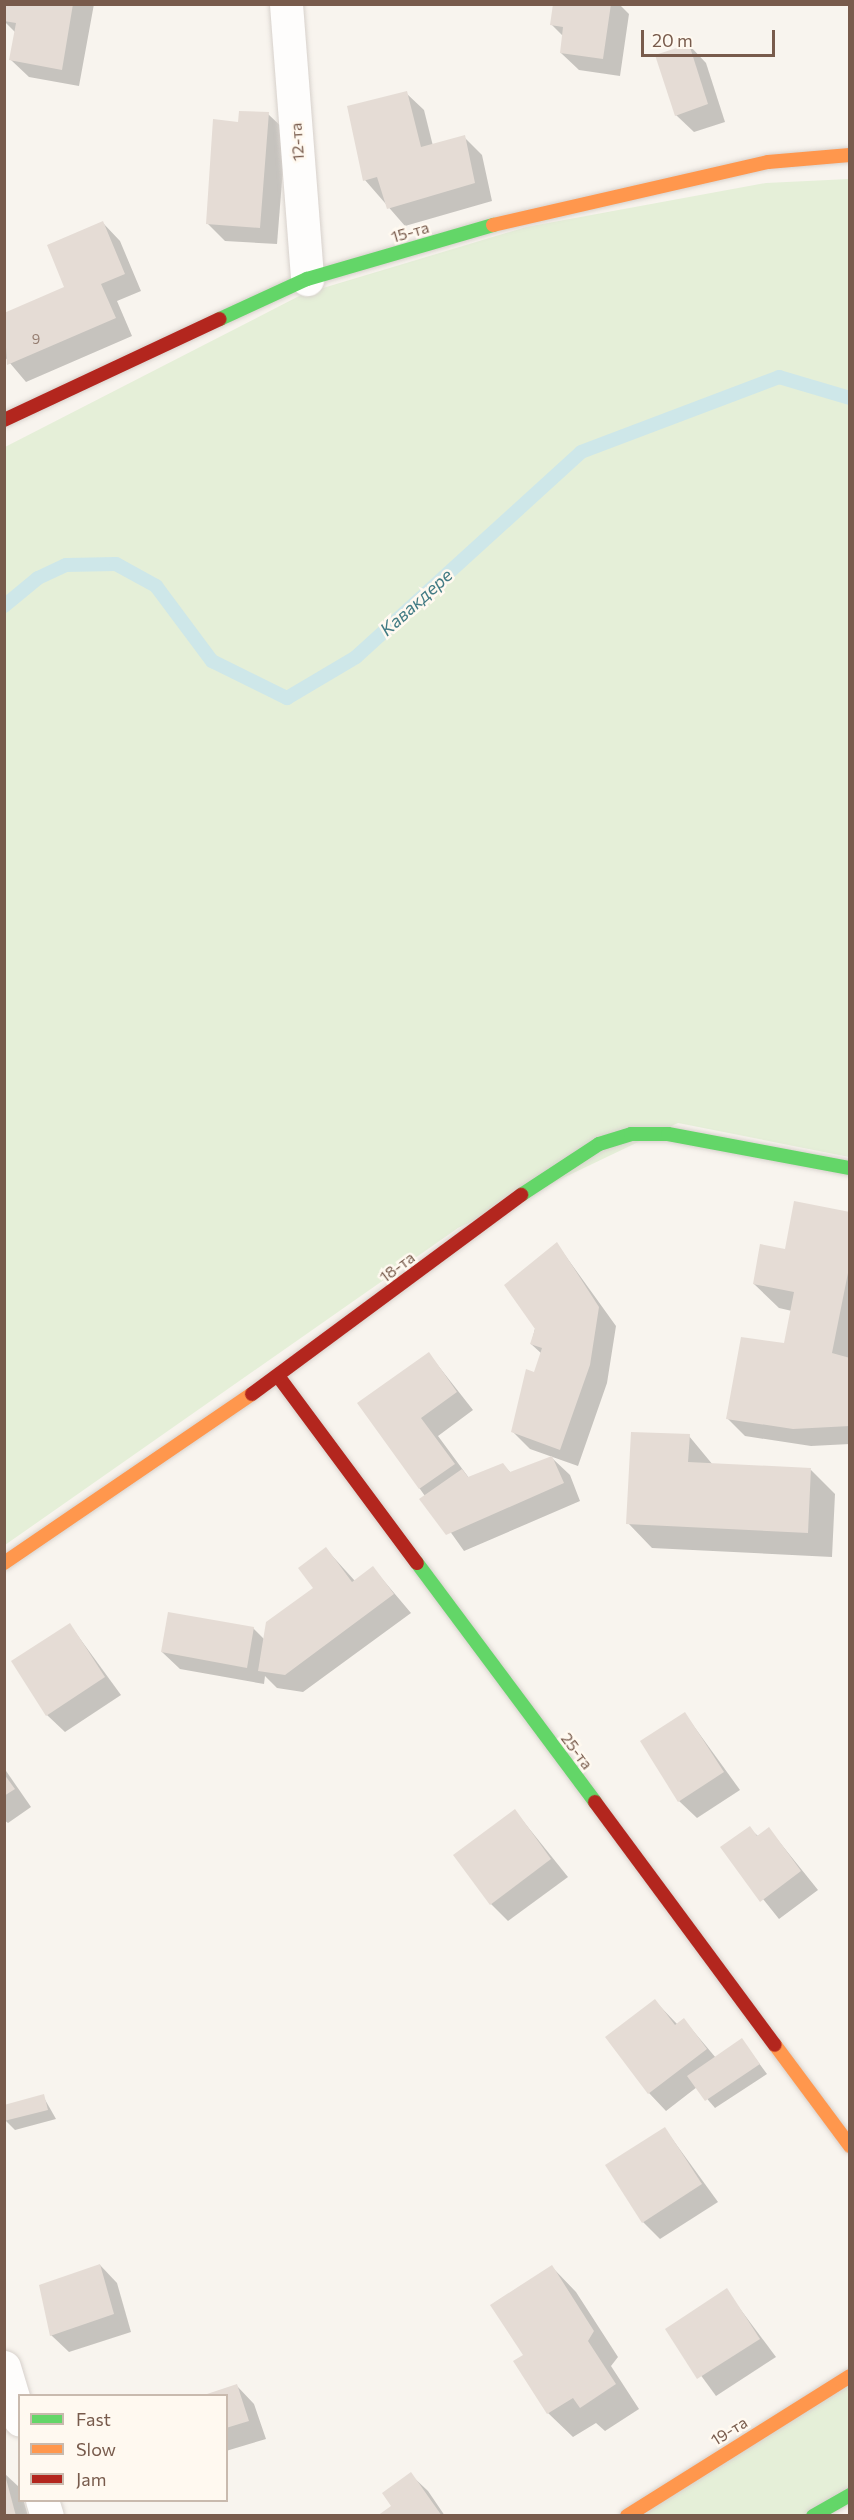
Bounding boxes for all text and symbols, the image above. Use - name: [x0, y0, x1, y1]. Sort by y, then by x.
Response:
- scale bar: [644, 18, 778, 56]
- text: 20 m: [652, 29, 693, 51]
- street label: 12-та: [286, 122, 308, 162]
- street label: 15-та: [389, 217, 431, 247]
- house number: 9: [32, 331, 40, 347]
- water label: Кавакдере: [375, 564, 457, 640]
- street label: 18-та: [376, 1248, 418, 1286]
- street label: 25-та: [557, 1729, 597, 1773]
- legend: [18, 2394, 228, 2502]
- text: Fast: [76, 2408, 111, 2430]
- street label: 19-та: [707, 2412, 751, 2450]
- text: Slow: [76, 2438, 116, 2460]
- text: Jam: [76, 2468, 106, 2490]

